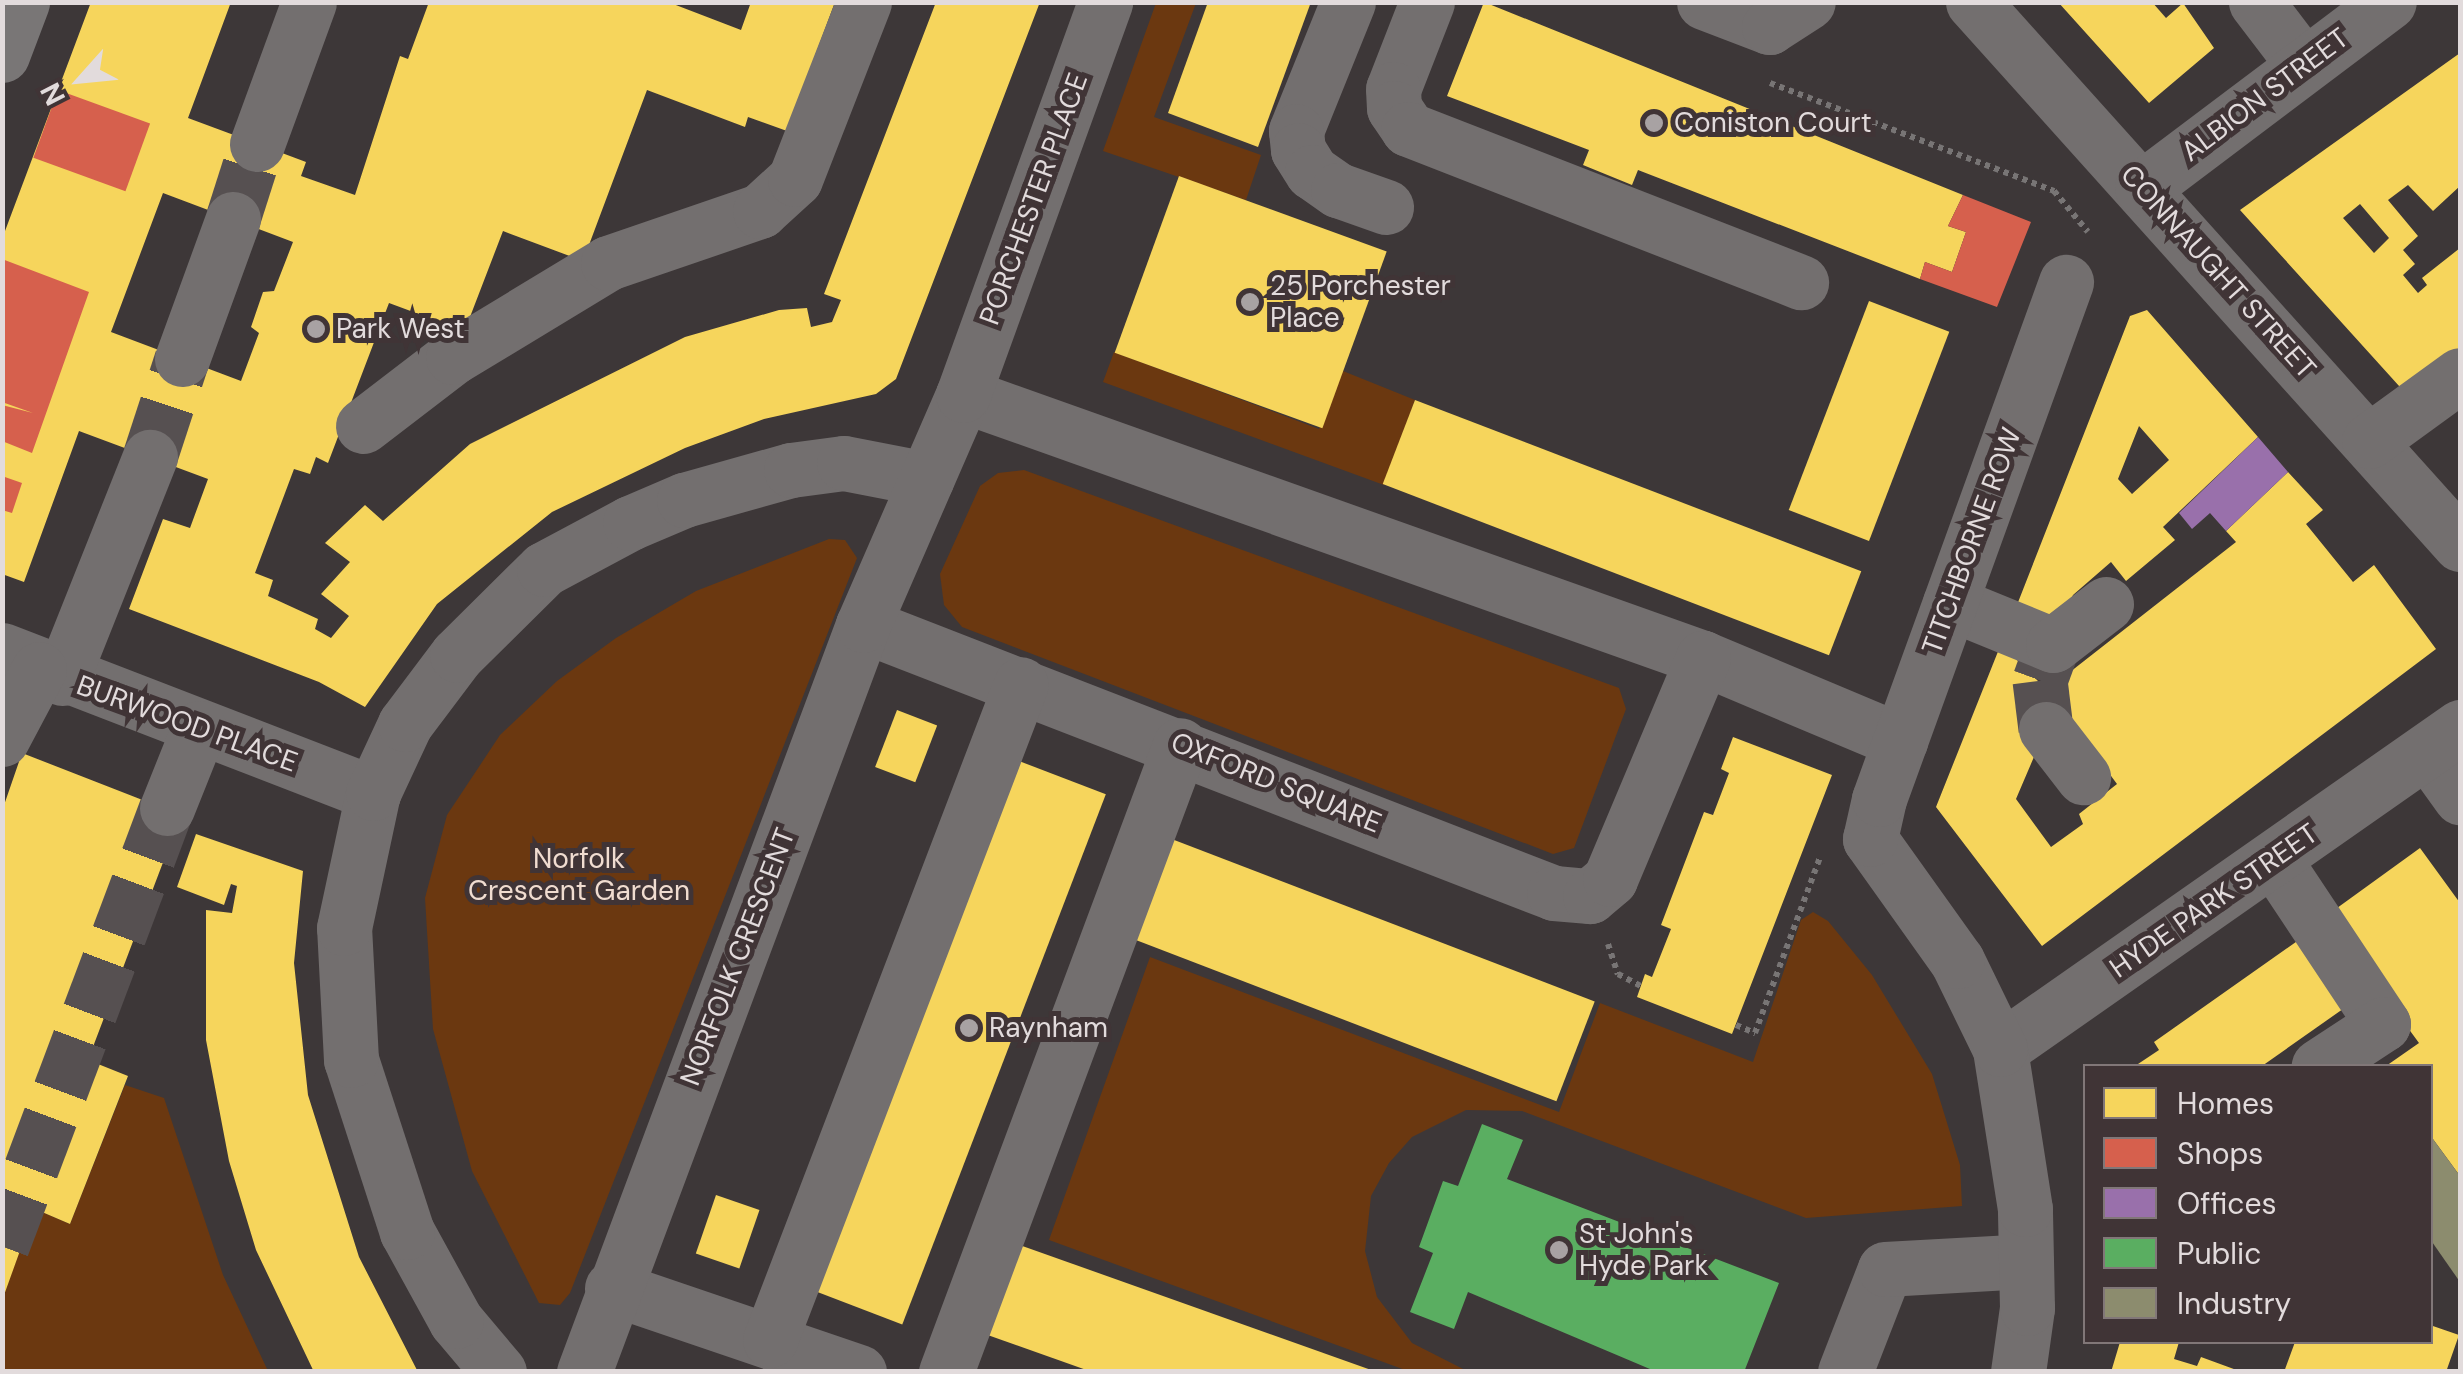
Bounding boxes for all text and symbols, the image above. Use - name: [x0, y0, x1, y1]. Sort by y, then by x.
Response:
- street label: ALBION STREET: [2175, 21, 2355, 169]
- north arrow: [30, 30, 130, 130]
- street label: PORCHESTER PLACE: [973, 69, 1095, 329]
- text: N: [32, 76, 74, 111]
- place label: Coniston Court: [1674, 106, 1872, 140]
- marker: Coniston Court: [1643, 112, 1665, 134]
- street label: CONNAUGHT STREET: [2113, 158, 2323, 386]
- place label: 25 Porchester Place: [1270, 269, 1451, 335]
- marker: 25 Porchester Place: [1239, 291, 1261, 313]
- place label: Park West: [336, 312, 465, 346]
- marker: Park West: [305, 318, 327, 340]
- street label: TITCHBORNE ROW: [1915, 423, 2029, 659]
- street label: BURWOOD PLACE: [72, 669, 302, 779]
- street label: OXFORD SQUARE: [1166, 726, 1386, 840]
- street label: HYDE PARK STREET: [2104, 817, 2324, 985]
- street label: NORFOLK CRESCENT: [673, 824, 803, 1090]
- park label: Norfolk Crescent Garden: [468, 842, 690, 908]
- place label: Raynham: [989, 1011, 1108, 1045]
- marker: Raynham: [958, 1017, 980, 1039]
- legend: [2083, 1064, 2433, 1344]
- text: Homes: [2177, 1084, 2274, 1123]
- text: Shops: [2177, 1134, 2263, 1173]
- text: Offices: [2177, 1184, 2277, 1223]
- place label: St John's Hyde Park: [1579, 1217, 1709, 1283]
- text: Public: [2177, 1234, 2261, 1273]
- marker: St John's Hyde Park: [1548, 1239, 1570, 1261]
- text: Industry: [2177, 1284, 2291, 1323]

